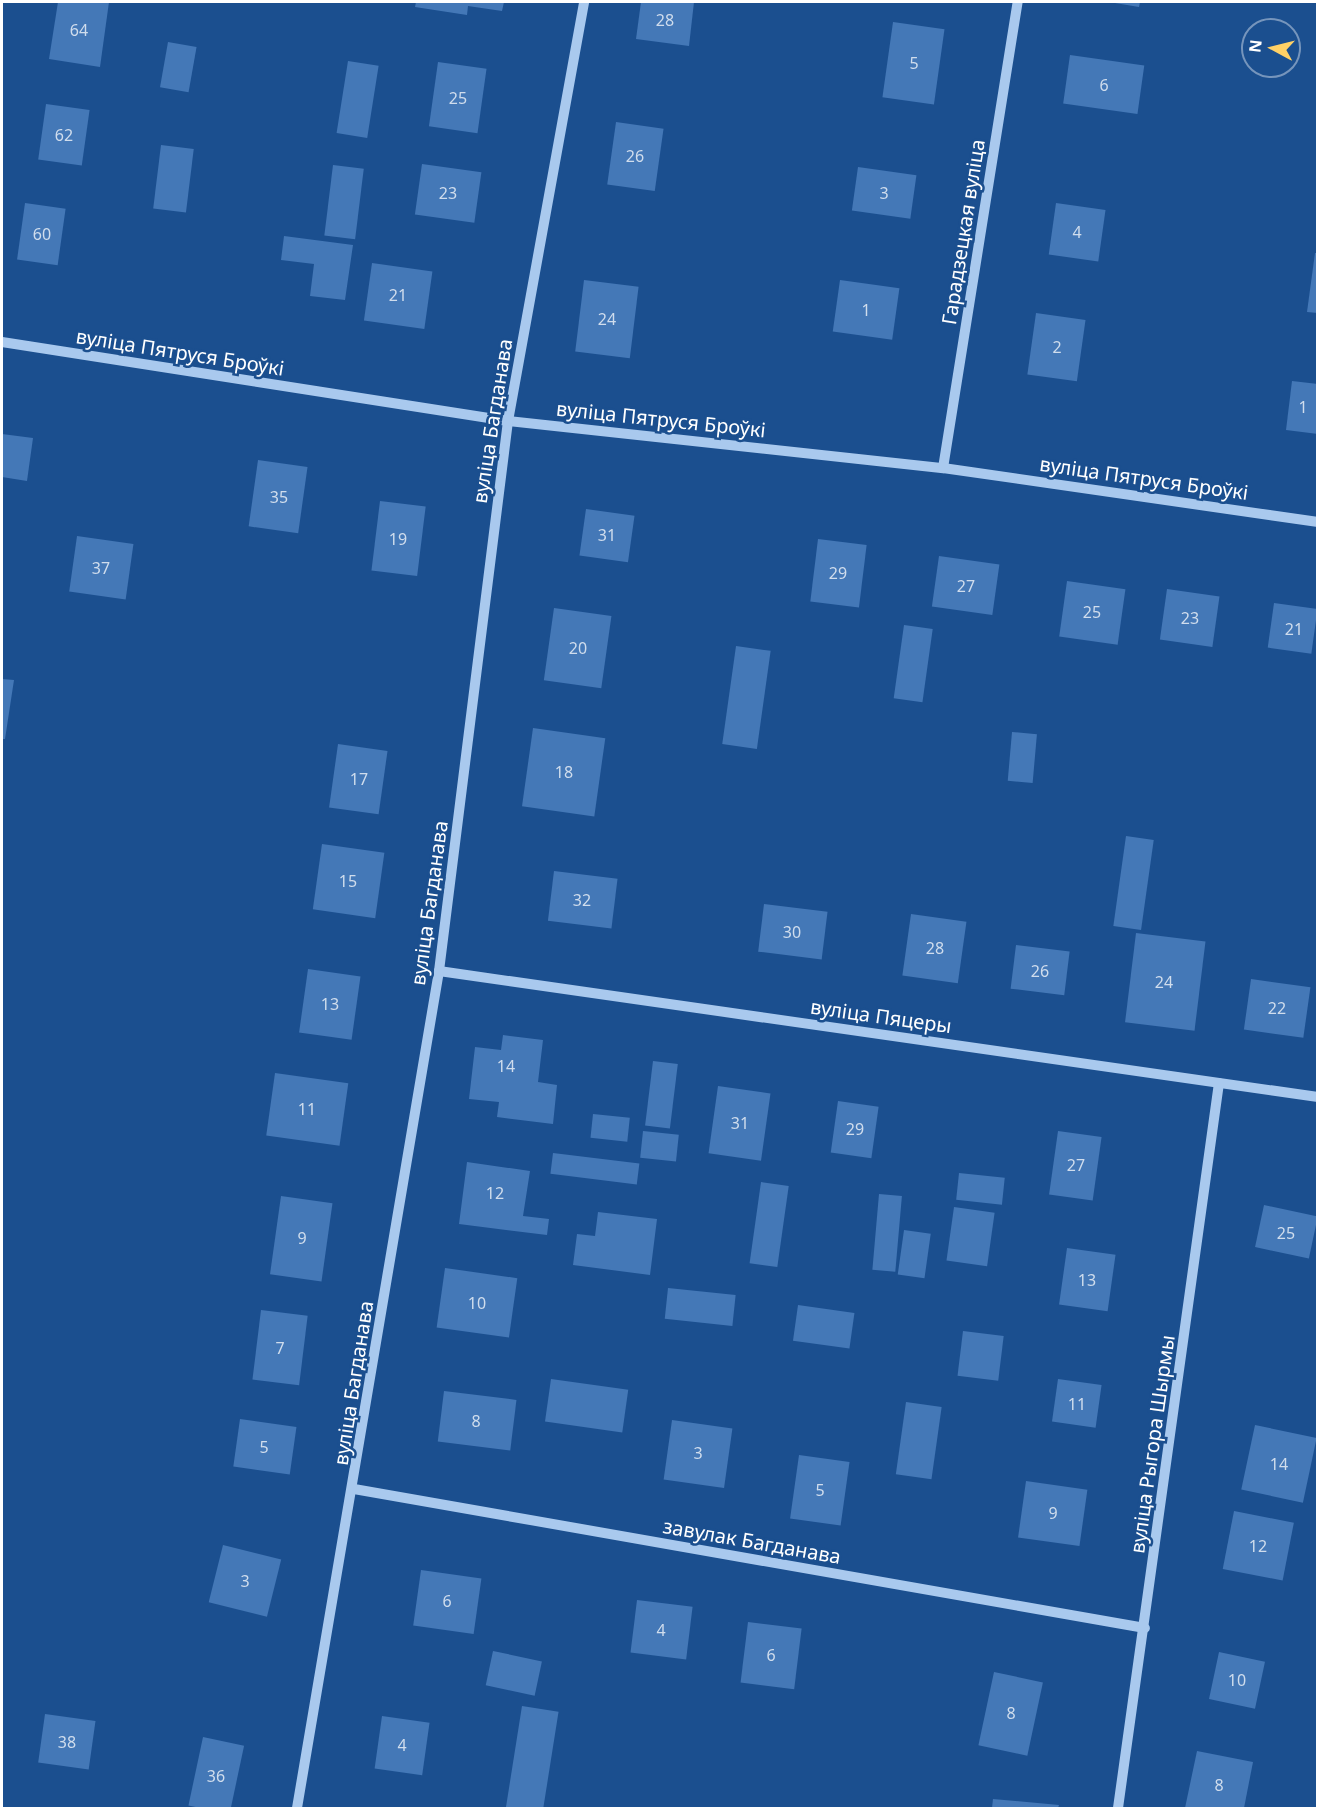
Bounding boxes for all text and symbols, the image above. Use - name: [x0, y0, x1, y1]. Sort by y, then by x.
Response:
- house number: 28: [656, 10, 674, 30]
- north arrow: [1241, 18, 1301, 78]
- house number: 64: [70, 20, 88, 40]
- text: N: [1243, 38, 1267, 54]
- house number: 5: [909, 53, 919, 73]
- house number: 6: [1099, 75, 1109, 95]
- house number: 25: [449, 88, 467, 108]
- house number: 62: [55, 125, 73, 145]
- street label: Гарадзецкая вуліца: [936, 138, 990, 326]
- house number: 26: [626, 146, 644, 166]
- house number: 23: [439, 183, 457, 203]
- house number: 3: [879, 183, 889, 203]
- house number: 4: [1072, 222, 1082, 242]
- house number: 60: [33, 224, 51, 244]
- house number: 21: [389, 285, 407, 305]
- house number: 1: [861, 300, 871, 320]
- house number: 24: [598, 309, 616, 329]
- street label: вуліца Пятруся Броўкі: [74, 324, 286, 380]
- street label: вуліца Багданава: [467, 337, 517, 505]
- house number: 2: [1052, 337, 1062, 357]
- street label: вуліца Пятруся Броўкі: [555, 396, 767, 442]
- house number: 1: [1298, 397, 1308, 417]
- street label: вуліца Пятруся Броўкі: [1038, 451, 1250, 505]
- house number: 35: [270, 487, 288, 507]
- house number: 31: [598, 525, 616, 545]
- house number: 19: [389, 529, 407, 549]
- house number: 37: [92, 558, 110, 578]
- house number: 29: [829, 563, 847, 583]
- house number: 27: [957, 576, 975, 596]
- house number: 25: [1083, 602, 1101, 622]
- house number: 23: [1181, 608, 1199, 628]
- house number: 21: [1285, 619, 1303, 639]
- house number: 20: [569, 638, 587, 658]
- house number: 18: [555, 762, 573, 782]
- house number: 17: [350, 769, 368, 789]
- street label: вуліца Багданава: [406, 819, 452, 987]
- house number: 15: [339, 871, 357, 891]
- house number: 32: [573, 890, 591, 910]
- house number: 30: [783, 922, 801, 942]
- house number: 28: [926, 938, 944, 958]
- house number: 26: [1031, 961, 1049, 981]
- house number: 24: [1155, 972, 1173, 992]
- house number: 13: [321, 994, 339, 1014]
- street label: вуліца Пяцеры: [809, 994, 953, 1038]
- house number: 22: [1268, 998, 1286, 1018]
- house number: 14: [497, 1056, 515, 1076]
- house number: 11: [298, 1099, 316, 1119]
- house number: 31: [731, 1113, 749, 1133]
- house number: 29: [846, 1119, 864, 1139]
- house number: 27: [1067, 1155, 1085, 1175]
- house number: 12: [486, 1183, 504, 1203]
- house number: 25: [1277, 1223, 1295, 1243]
- house number: 9: [297, 1228, 307, 1248]
- house number: 13: [1078, 1270, 1096, 1290]
- house number: 10: [468, 1293, 486, 1313]
- street label: вуліца Багданава: [328, 1299, 378, 1467]
- street label: вуліца Рыгора Шырмы: [1125, 1333, 1179, 1555]
- house number: 7: [275, 1338, 285, 1358]
- house number: 11: [1068, 1394, 1086, 1414]
- house number: 8: [471, 1411, 481, 1431]
- house number: 5: [259, 1437, 269, 1457]
- house number: 3: [693, 1443, 703, 1463]
- house number: 14: [1270, 1454, 1288, 1474]
- house number: 5: [815, 1480, 825, 1500]
- house number: 9: [1048, 1503, 1058, 1523]
- street label: завулак Багданава: [661, 1514, 843, 1568]
- house number: 12: [1249, 1536, 1267, 1556]
- house number: 3: [240, 1571, 250, 1591]
- house number: 6: [442, 1591, 452, 1611]
- house number: 4: [656, 1620, 666, 1640]
- house number: 6: [766, 1645, 776, 1665]
- house number: 10: [1228, 1670, 1246, 1690]
- house number: 8: [1006, 1703, 1016, 1723]
- house number: 38: [58, 1732, 76, 1752]
- house number: 4: [397, 1735, 407, 1755]
- house number: 36: [207, 1766, 225, 1786]
- house number: 8: [1214, 1775, 1224, 1795]

